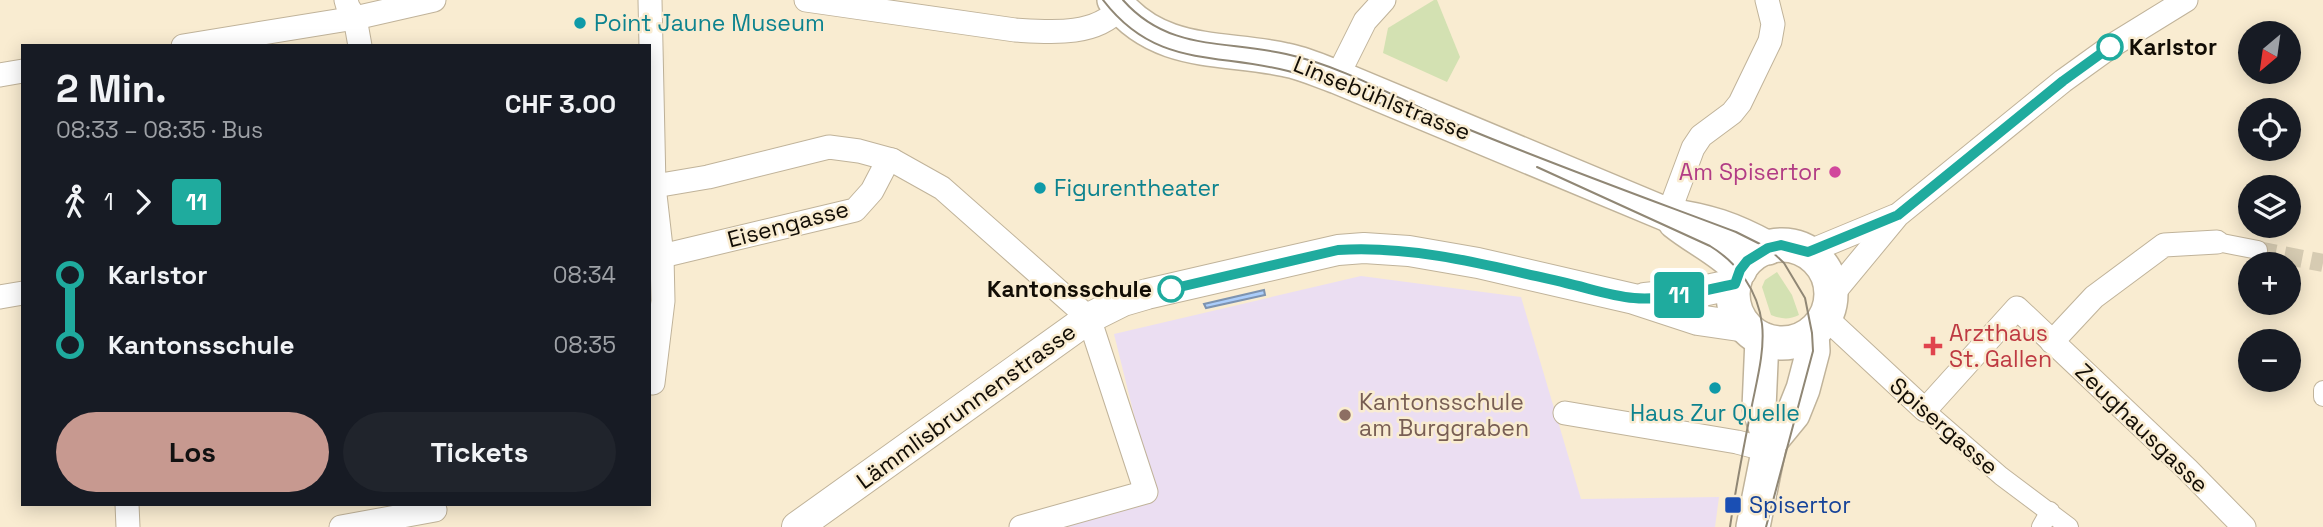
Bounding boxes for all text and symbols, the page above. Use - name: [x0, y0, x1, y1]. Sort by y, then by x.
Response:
- place label: Point Jaune Museum: [594, 8, 825, 38]
- marker: Point Jaune Museum: [572, 15, 588, 31]
- north arrow: [2238, 21, 2301, 84]
- map controls: [2238, 21, 2301, 392]
- place label: Karlstor: [2129, 32, 2217, 62]
- marker: Karlstor: [2097, 34, 2123, 60]
- street label: Linsebühlstrasse: [1289, 49, 1475, 147]
- text: 2 Min.: [56, 65, 167, 113]
- text: CHF 3.00: [505, 87, 616, 121]
- button: locate: [2238, 98, 2301, 161]
- text: 08:33 – 08:35 · Bus: [56, 115, 263, 145]
- place label: Am Spisertor: [1679, 157, 1821, 187]
- marker: Am Spisertor: [1827, 164, 1843, 180]
- place label: Figurentheater: [1054, 173, 1220, 203]
- button: layers: [2238, 175, 2301, 238]
- marker: Figurentheater: [1032, 180, 1048, 196]
- icon: walk: [56, 183, 94, 221]
- icon: forward: [124, 183, 162, 221]
- text: 11: [186, 186, 207, 217]
- text: 1: [104, 187, 114, 217]
- street label: Eisengasse: [724, 193, 852, 255]
- button: +: [2238, 252, 2301, 315]
- text: Karlstor: [108, 258, 207, 292]
- text: 08:34: [553, 260, 616, 290]
- line badge: 11: [1648, 272, 1710, 318]
- place label: Kantonsschule: [987, 274, 1152, 304]
- marker: Kantonsschule: [1158, 276, 1184, 302]
- text: 11: [1668, 279, 1690, 310]
- street label: Lämmlisbrunnenstrasse: [850, 316, 1082, 496]
- place label: Arzthaus St. Gallen: [1949, 318, 2052, 374]
- text: Kantonsschule: [108, 328, 295, 362]
- button: −: [2238, 329, 2301, 392]
- text: 08:35: [553, 330, 616, 360]
- marker: Arzthaus St. Gallen: [1923, 336, 1943, 356]
- street label: Zeughausgasse: [2069, 357, 2215, 499]
- street label: Spisergasse: [1883, 371, 2005, 481]
- marker: Haus Zur Quelle: [1707, 380, 1723, 396]
- place label: Kantonsschule am Burggraben: [1359, 387, 1529, 443]
- place label: Haus Zur Quelle: [1630, 398, 1800, 428]
- marker: Kantonsschule am Burggraben: [1337, 407, 1353, 423]
- button: Los: [56, 412, 329, 492]
- button: Tickets: [343, 412, 616, 492]
- place label: Spisertor: [1749, 490, 1851, 520]
- marker: Spisertor: [1723, 495, 1743, 515]

